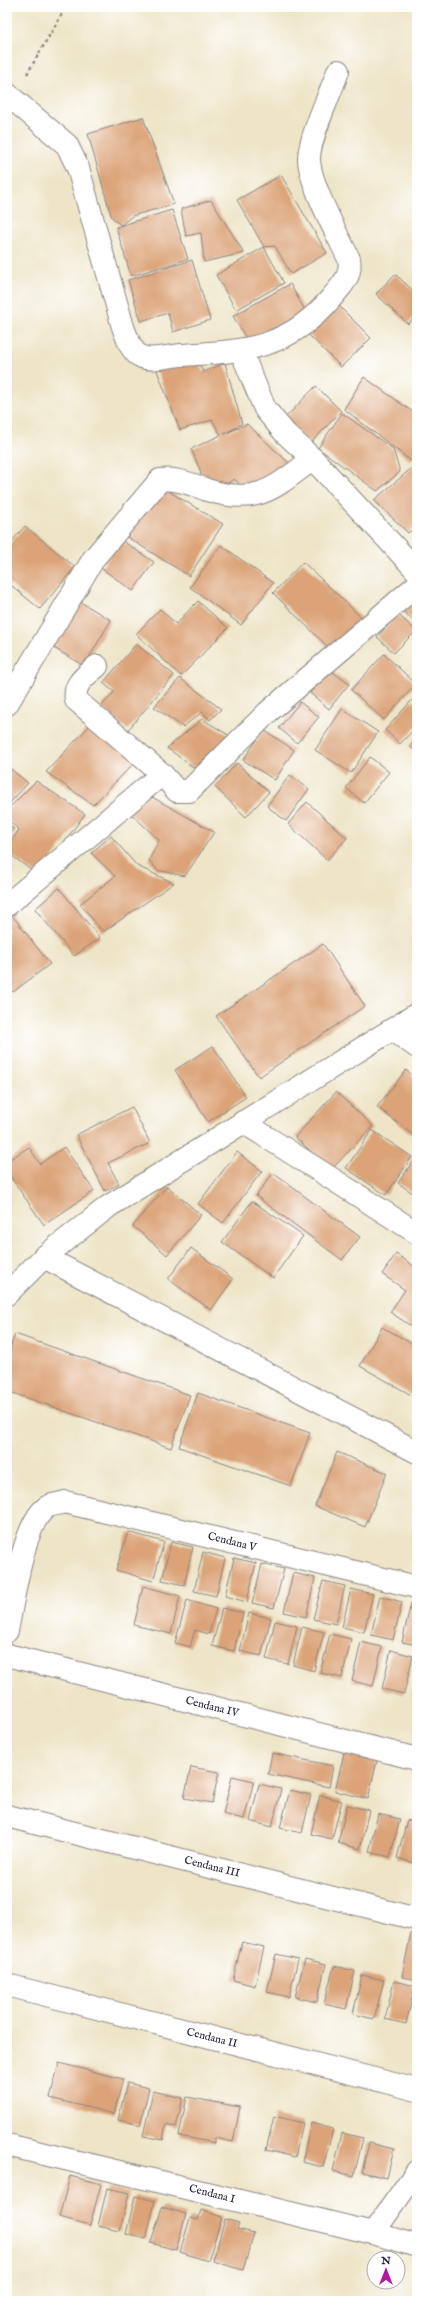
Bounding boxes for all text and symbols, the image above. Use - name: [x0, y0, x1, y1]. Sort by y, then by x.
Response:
- street label: Cendana V: [206, 1529, 259, 1555]
- street label: Cendana IV: [184, 1694, 241, 1721]
- street label: Cendana III: [183, 1853, 241, 1881]
- street label: Cendana II: [185, 2025, 239, 2051]
- street label: Cendana I: [187, 2182, 237, 2207]
- north arrow: [366, 2250, 406, 2290]
- text: N: [380, 2254, 391, 2268]

